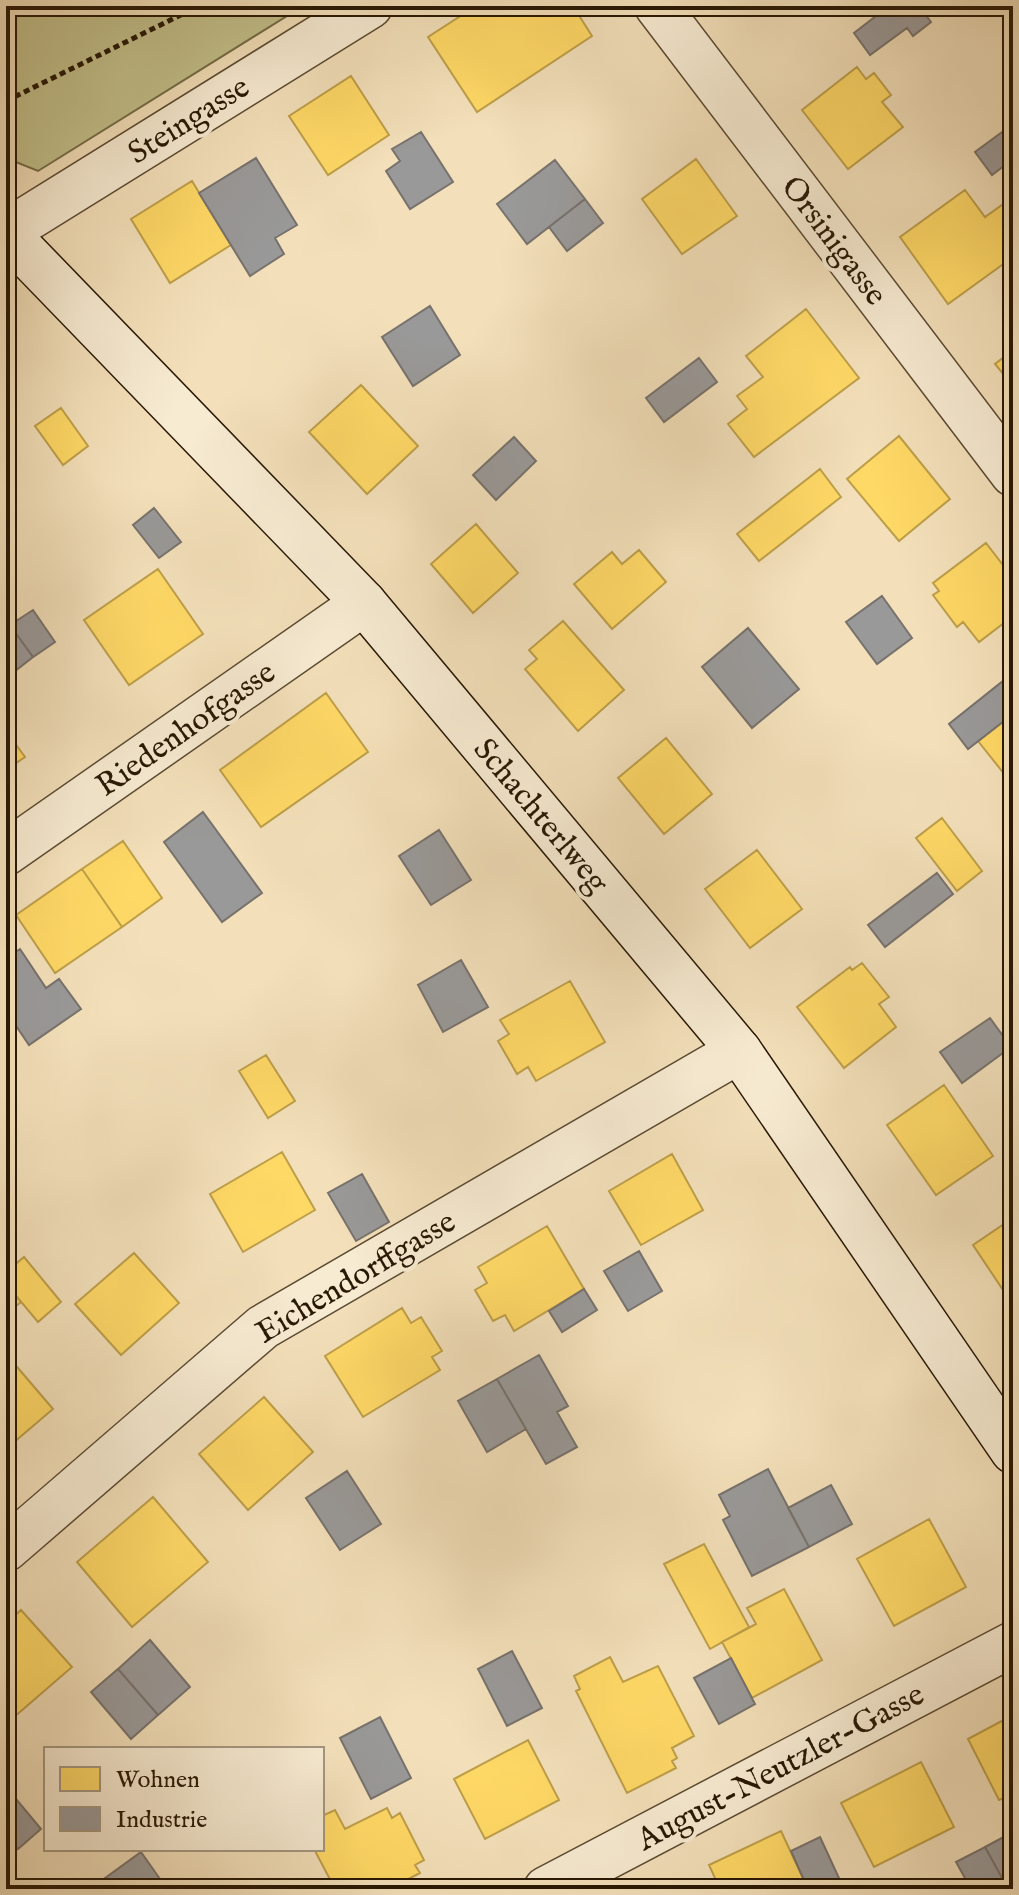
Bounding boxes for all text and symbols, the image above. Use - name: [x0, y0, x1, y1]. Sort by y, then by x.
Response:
- street label: Steingasse: [121, 68, 258, 175]
- street label: Orsinigasse: [771, 168, 895, 315]
- street label: Riedenhofgasse: [89, 653, 284, 807]
- street label: Schachterlweg: [463, 731, 617, 903]
- street label: Eichendorffgasse: [249, 1202, 464, 1354]
- street label: August-Neutzler-Gasse: [630, 1675, 932, 1862]
- legend: [44, 1747, 324, 1851]
- text: Wohnen: [116, 1765, 200, 1796]
- text: Industrie: [116, 1805, 207, 1836]

